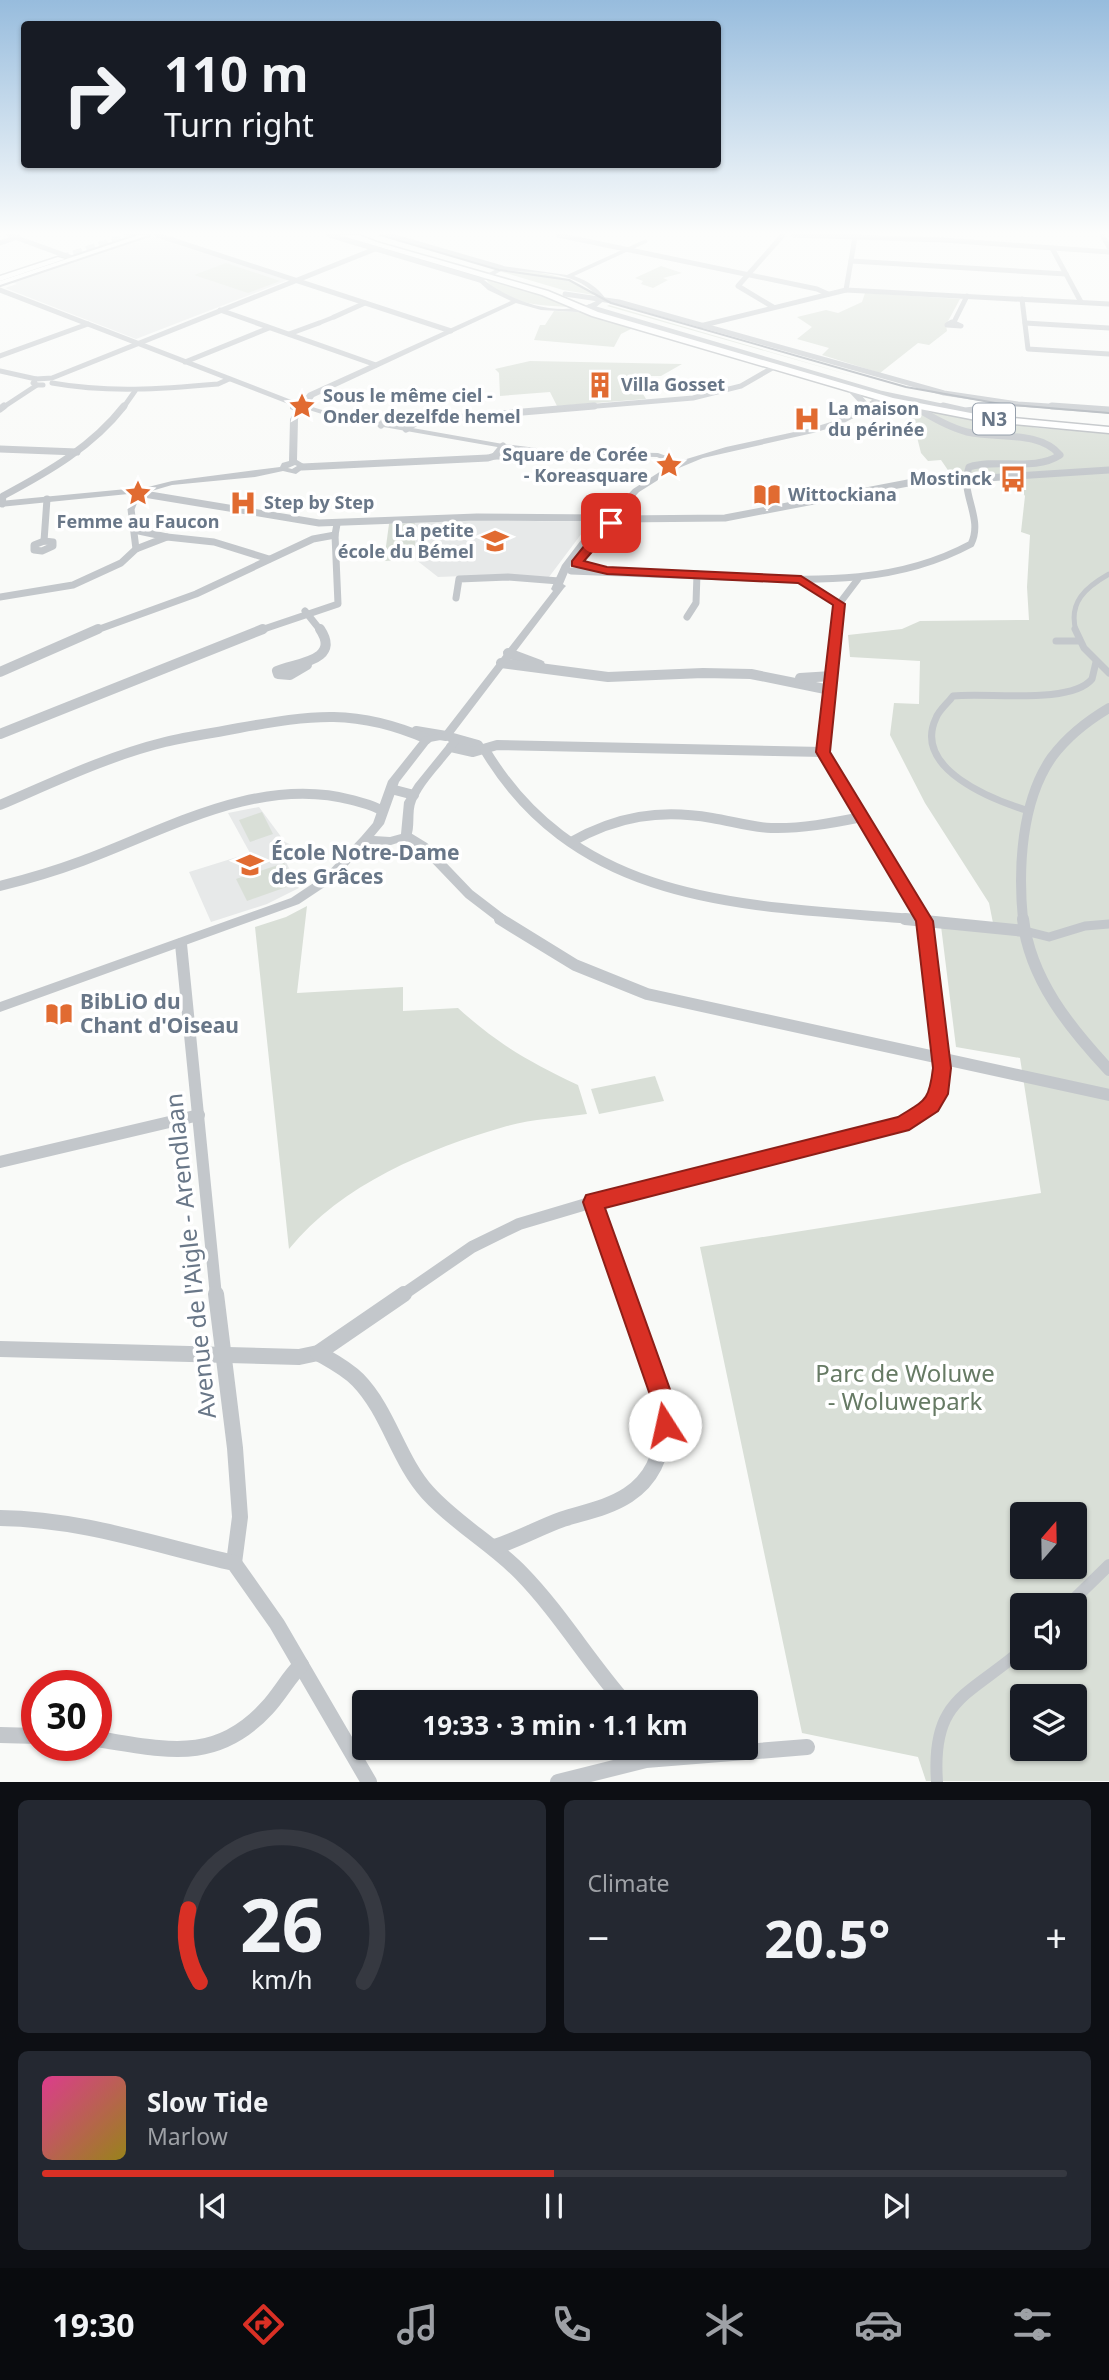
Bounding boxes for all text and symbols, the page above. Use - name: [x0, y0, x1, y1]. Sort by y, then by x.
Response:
- text: 110 m: [164, 40, 309, 106]
- icon: right: [49, 49, 140, 140]
- text: Turn right: [164, 103, 314, 146]
- building icon: Villa Gosset: [585, 370, 615, 400]
- place label: Villa Gosset: [621, 372, 725, 396]
- place label: Sous le même ciel - Onder dezelfde hemel: [323, 383, 521, 428]
- place icon: Sous le même ciel - Onder dezelfde hemel: [287, 391, 317, 421]
- place label: La maison du périnée: [828, 396, 925, 441]
- hospital icon: La maison du périnée: [792, 404, 822, 434]
- road number: N3: [973, 404, 1015, 434]
- place label: Square de Corée - Koreasquare: [502, 442, 648, 487]
- place icon: Square de Corée - Koreasquare: [654, 450, 684, 480]
- bus stop icon: Mostinck: [998, 464, 1028, 494]
- place label: Mostinck: [909, 466, 993, 490]
- place icon: Femme au Faucon: [123, 478, 153, 508]
- library icon: Wittockiana: [752, 480, 782, 510]
- place label: Wittockiana: [788, 482, 897, 506]
- hospital icon: Step by Step: [228, 488, 258, 518]
- place label: Step by Step: [264, 490, 374, 514]
- pin: [581, 493, 641, 553]
- icon: arrive: [592, 504, 630, 542]
- place label: Femme au Faucon: [57, 509, 219, 533]
- place label: La petite école du Bémel: [338, 518, 474, 563]
- school or university icon: La petite école du Bémel: [480, 526, 510, 556]
- place label: École Notre-Dame des Grâces: [271, 838, 459, 890]
- school or university icon: École Notre-Dame des Grâces: [235, 850, 265, 880]
- place label: BibLiO du Chant d'Oiseau: [80, 987, 239, 1039]
- library icon: BibLiO du Chant d'Oiseau: [44, 999, 74, 1029]
- street label: Avenue de l'Aigle - Arendlaan: [156, 1092, 223, 1421]
- park label: Parc de Woluwe - Woluwepark: [815, 1356, 995, 1417]
- position arrow: [628, 1388, 702, 1462]
- north arrow: [1010, 1502, 1087, 1578]
- map controls: [1010, 1502, 1087, 1761]
- button: sound: [1010, 1593, 1087, 1670]
- speed limit sign: 30: [21, 1670, 112, 1761]
- button: layers: [1010, 1684, 1087, 1761]
- text: 19:33 · 3 min · 1.1 km: [422, 1707, 688, 1743]
- text: Climate: [588, 1867, 670, 1899]
- text: 26: [240, 1875, 323, 1974]
- text: 20.5°: [764, 1902, 890, 1973]
- text: −: [588, 1911, 609, 1963]
- text: +: [1045, 1911, 1067, 1963]
- text: km/h: [251, 1962, 313, 1996]
- text: Slow Tide: [147, 2084, 269, 2120]
- text: Marlow: [147, 2120, 228, 2152]
- icon: previous: [194, 2187, 232, 2225]
- icon: pause: [535, 2187, 573, 2225]
- icon: next: [877, 2187, 915, 2225]
- icon: directions: [239, 2300, 288, 2349]
- icon: music: [393, 2300, 442, 2349]
- icon: phone: [547, 2300, 596, 2349]
- icon: climate: [700, 2300, 749, 2349]
- icon: car: [854, 2300, 903, 2349]
- icon: filters: [1008, 2300, 1057, 2349]
- text: 19:30: [52, 2303, 135, 2346]

